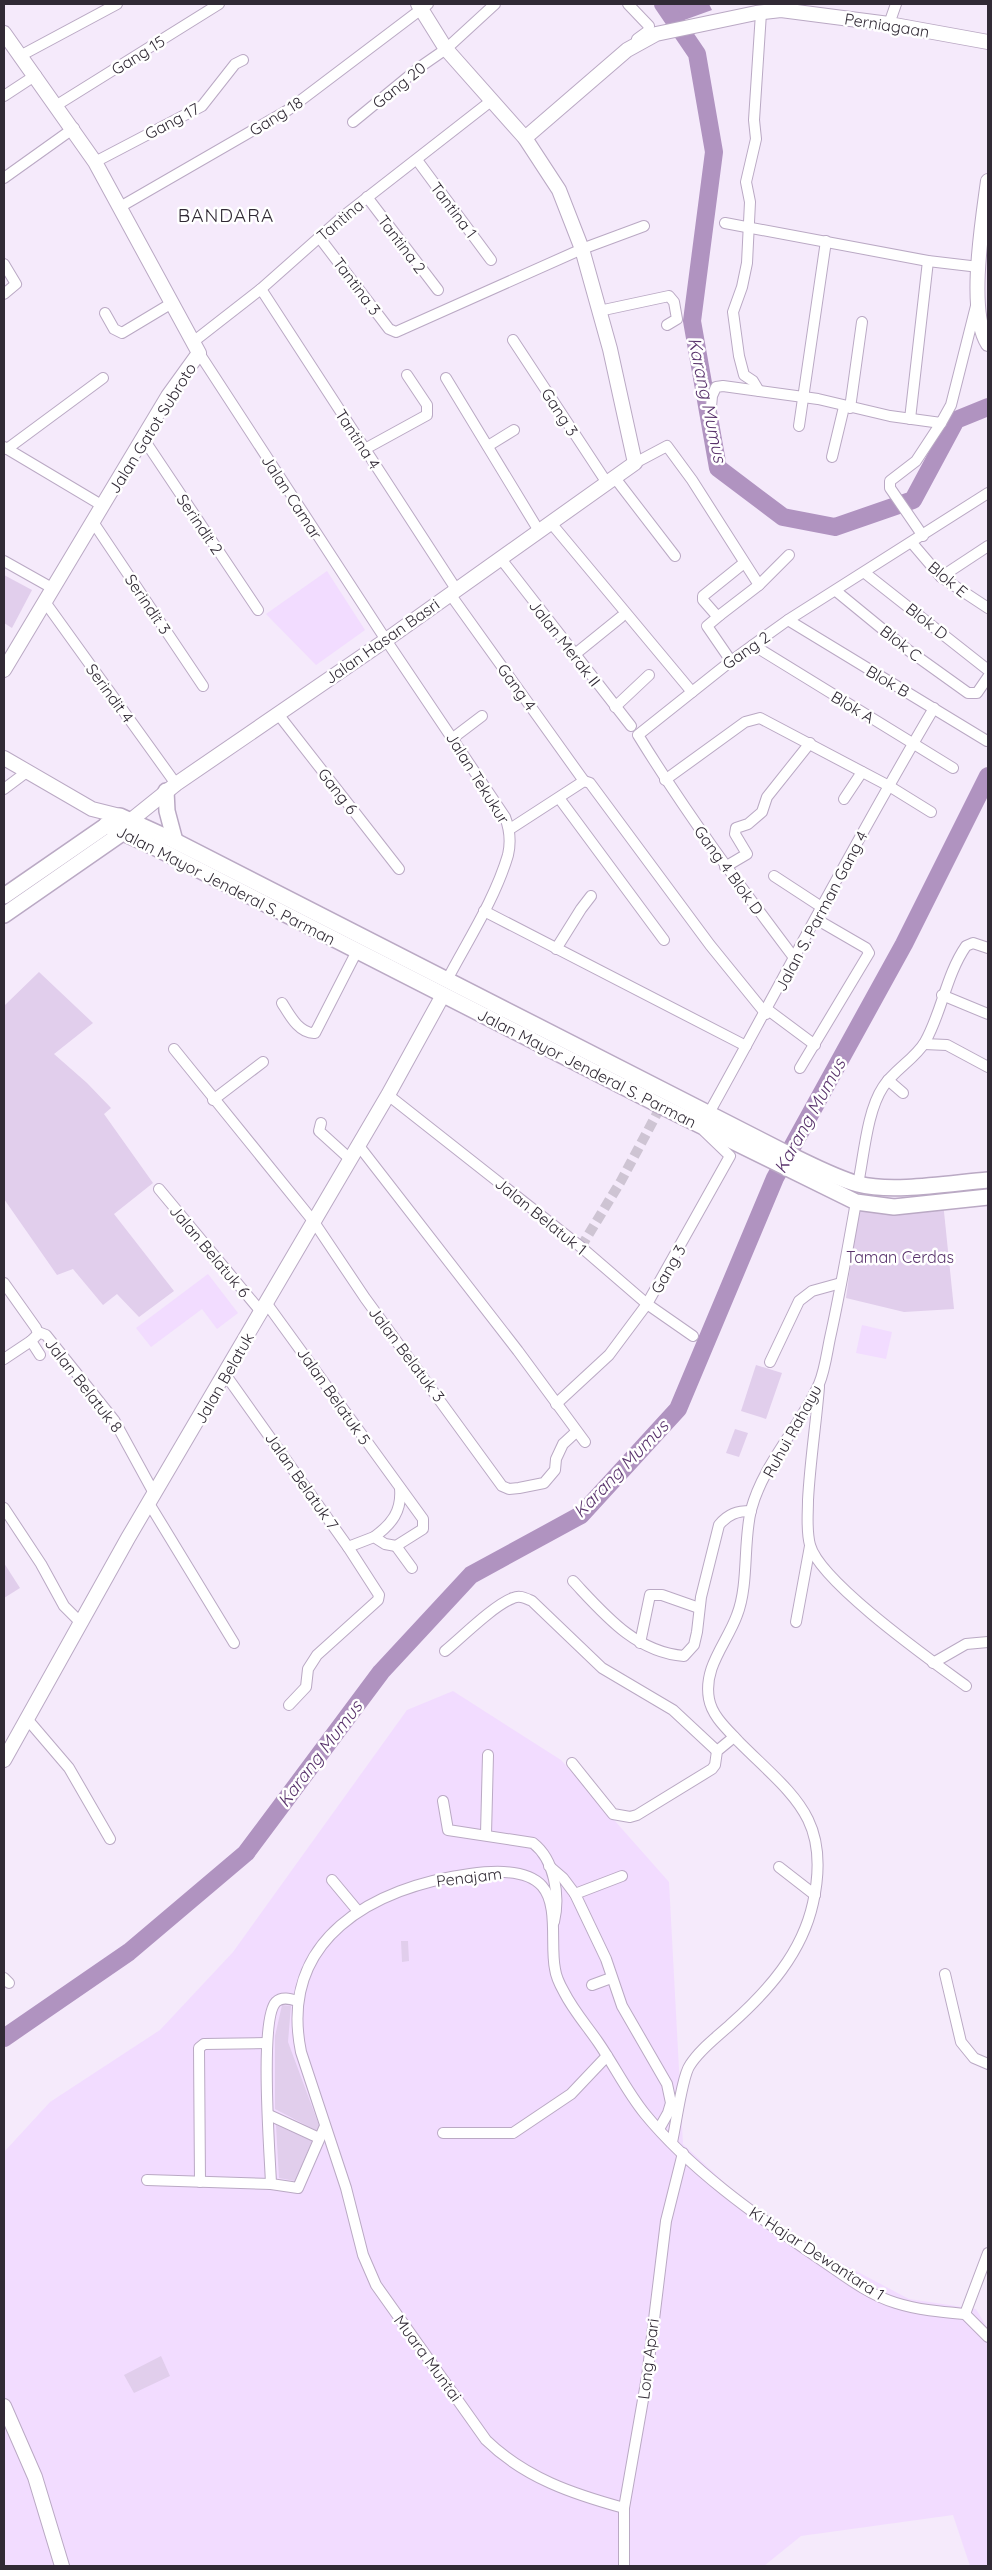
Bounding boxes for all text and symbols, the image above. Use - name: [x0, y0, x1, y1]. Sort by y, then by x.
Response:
- street label: Perniagaan: [843, 8, 931, 42]
- street label: Gang 15: [108, 31, 168, 79]
- street label: Gang 20: [368, 57, 430, 113]
- street label: Gang 18: [246, 92, 306, 140]
- street label: Gang 17: [141, 98, 203, 144]
- street label: Tantina 1: [426, 178, 482, 242]
- street label: Tantina: [313, 195, 367, 245]
- district label: BANDARA: [178, 203, 274, 227]
- street label: Tantina 2: [374, 211, 431, 277]
- street label: Tantina 3: [329, 253, 385, 319]
- water label: Karang Mumus: [683, 335, 732, 466]
- street label: Jalan Gatot Subroto: [104, 359, 200, 497]
- street label: Gang 3: [537, 384, 583, 440]
- street label: Tantina 4: [331, 405, 385, 473]
- street label: Jalan Camar: [257, 451, 327, 543]
- street label: Serindit 2: [173, 490, 228, 558]
- street label: Blok E: [924, 557, 972, 601]
- street label: Serindit 3: [121, 570, 175, 638]
- street label: Jalan Hasan Basri: [321, 594, 443, 688]
- street label: Jalan Merak II: [525, 596, 605, 690]
- street label: Blok D: [902, 598, 952, 644]
- street label: Blok C: [876, 621, 926, 665]
- street label: Gang 2: [718, 626, 774, 674]
- street label: Serindit 4: [82, 660, 138, 726]
- street label: Gang 4: [493, 660, 541, 714]
- street label: Blok B: [863, 661, 913, 701]
- street label: Blok A: [828, 686, 878, 728]
- street label: Jalan Tekukur: [442, 729, 514, 827]
- street label: Gang 6: [314, 764, 363, 818]
- street label: Jalan Mayor Jenderal S. Parman: [113, 821, 339, 949]
- street label: Gang 4 Blok D: [690, 821, 768, 919]
- street label: Jalan S. Parman Gang 4: [770, 828, 872, 994]
- street label: Jalan Mayor Jenderal S. Parman: [474, 1004, 700, 1132]
- water label: Karang Mumus: [769, 1053, 851, 1177]
- street label: Jalan Belatuk 1: [491, 1173, 591, 1259]
- street label: Jalan Belatuk 6: [165, 1201, 255, 1302]
- street label: Gang 3: [646, 1241, 690, 1297]
- park label: Taman Cerdas: [846, 1247, 954, 1267]
- street label: Jalan Belatuk 3: [365, 1302, 449, 1406]
- street label: Jalan Belatuk: [190, 1329, 258, 1427]
- street label: Jalan Belatuk 8: [41, 1334, 127, 1436]
- street label: Jalan Belatuk 5: [293, 1343, 375, 1449]
- street label: Ruhui Rahayu: [758, 1381, 826, 1481]
- water label: Karang Mumus: [568, 1414, 674, 1522]
- street label: Jalan Belatuk 7: [261, 1428, 343, 1534]
- water label: Karang Mumus: [272, 1695, 368, 1812]
- street label: Penajam: [435, 1863, 503, 1891]
- street label: Ki Hajar Dewantara 1: [746, 2202, 888, 2304]
- street label: Muara Muntai: [390, 2311, 466, 2405]
- street label: Long Apari: [633, 2318, 663, 2400]

